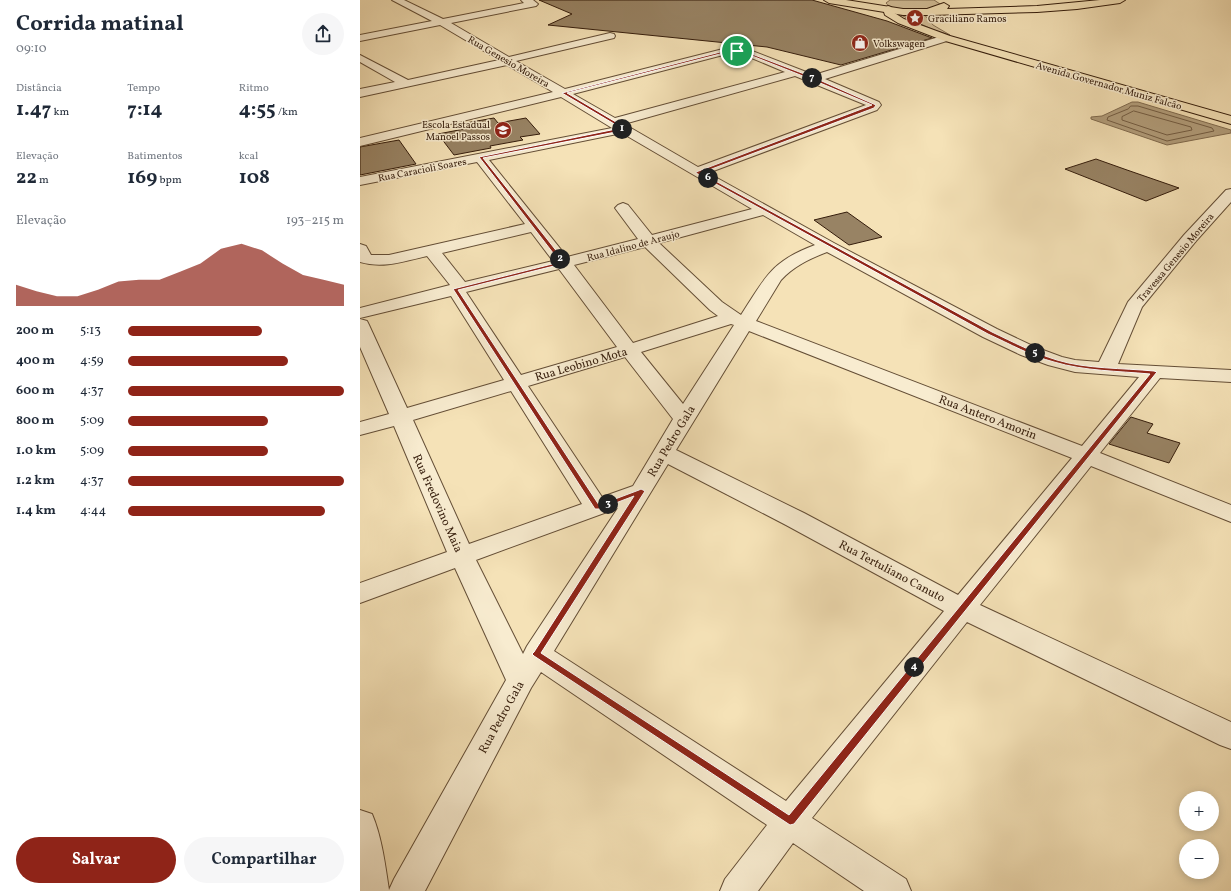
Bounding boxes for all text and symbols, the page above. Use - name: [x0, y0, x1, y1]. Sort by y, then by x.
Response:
- place icon: Graciliano Ramos: [905, 8, 925, 28]
- text: Corrida matinal: [16, 9, 184, 40]
- place label: Graciliano Ramos: [928, 12, 1007, 26]
- button: share: [302, 13, 344, 55]
- street label: Rua Genesio Moreira: [465, 33, 552, 91]
- shop icon: Volkswagen: [850, 33, 870, 53]
- pin: [720, 34, 754, 68]
- place label: Volkswagen: [873, 37, 925, 51]
- text: 09:10: [16, 40, 47, 58]
- icon: arrive: [726, 40, 748, 62]
- street label: Avenida Governador Muniz Falcão: [1034, 58, 1183, 114]
- pin: 7: [802, 68, 822, 88]
- text: 7: [809, 70, 815, 85]
- text: Distância: [16, 81, 62, 96]
- text: Tempo: [127, 81, 160, 96]
- text: Ritmo: [239, 81, 269, 96]
- text: 1.47: [16, 96, 51, 124]
- text: 7:14: [127, 96, 163, 124]
- text: 4:55: [239, 96, 276, 124]
- text: km: [51, 105, 69, 120]
- text: /km: [276, 105, 298, 120]
- place label: Escola Estadual Manoel Passos: [422, 118, 490, 144]
- pin: 1: [612, 119, 632, 139]
- school or university icon: Escola Estadual Manoel Passos: [493, 120, 513, 140]
- text: 1: [620, 121, 624, 136]
- text: Elevação: [16, 149, 59, 164]
- text: Batimentos: [127, 149, 183, 164]
- text: kcal: [239, 149, 258, 164]
- street label: Rua Caracioli Soares: [377, 155, 468, 185]
- text: 22: [16, 164, 37, 192]
- text: 169: [127, 164, 157, 192]
- text: 108: [239, 164, 270, 192]
- pin: 6: [698, 168, 718, 188]
- text: 6: [705, 170, 711, 185]
- text: m: [37, 173, 49, 188]
- text: bpm: [157, 173, 182, 188]
- street label: Travessa Genesio Moreira: [1134, 210, 1217, 305]
- text: Elevação: [16, 212, 66, 230]
- text: 193–215 m: [286, 212, 344, 230]
- street label: Rua Idalino de Araujo: [585, 227, 681, 265]
- pin: 2: [550, 249, 570, 269]
- text: 2: [557, 251, 563, 266]
- text: 200 m: [16, 322, 54, 340]
- text: 5:13: [80, 322, 101, 340]
- pin: 5: [1025, 343, 1045, 363]
- street label: Rua Leobino Mota: [533, 344, 629, 386]
- text: 5: [1032, 345, 1038, 360]
- text: 400 m: [16, 352, 55, 370]
- text: 4:59: [80, 352, 104, 370]
- text: 600 m: [16, 382, 54, 400]
- text: 4:37: [80, 382, 104, 400]
- street label: Rua Antero Amorin: [936, 392, 1039, 444]
- street label: Rua Pedro Gala: [644, 403, 699, 480]
- text: 800 m: [16, 412, 54, 430]
- text: 5:09: [80, 412, 104, 430]
- text: 1.0 km: [16, 442, 56, 460]
- text: 5:09: [80, 442, 104, 460]
- street label: Rua Fredovino Maia: [408, 452, 466, 555]
- text: 1.2 km: [16, 472, 55, 490]
- text: 4:37: [80, 472, 104, 490]
- pin: 3: [598, 494, 618, 514]
- text: 3: [605, 496, 611, 511]
- text: 1.4 km: [16, 502, 56, 520]
- text: 4:44: [80, 502, 106, 520]
- street label: Rua Tertuliano Canuto: [836, 537, 947, 607]
- pin: 4: [904, 657, 924, 677]
- text: 4: [911, 659, 917, 674]
- street label: Rua Pedro Gala: [475, 678, 528, 757]
- map controls: [1179, 791, 1219, 879]
- button: +: [1179, 791, 1219, 831]
- button: Salvar: [16, 837, 176, 883]
- button: Compartilhar: [184, 837, 344, 883]
- button: −: [1179, 839, 1219, 879]

